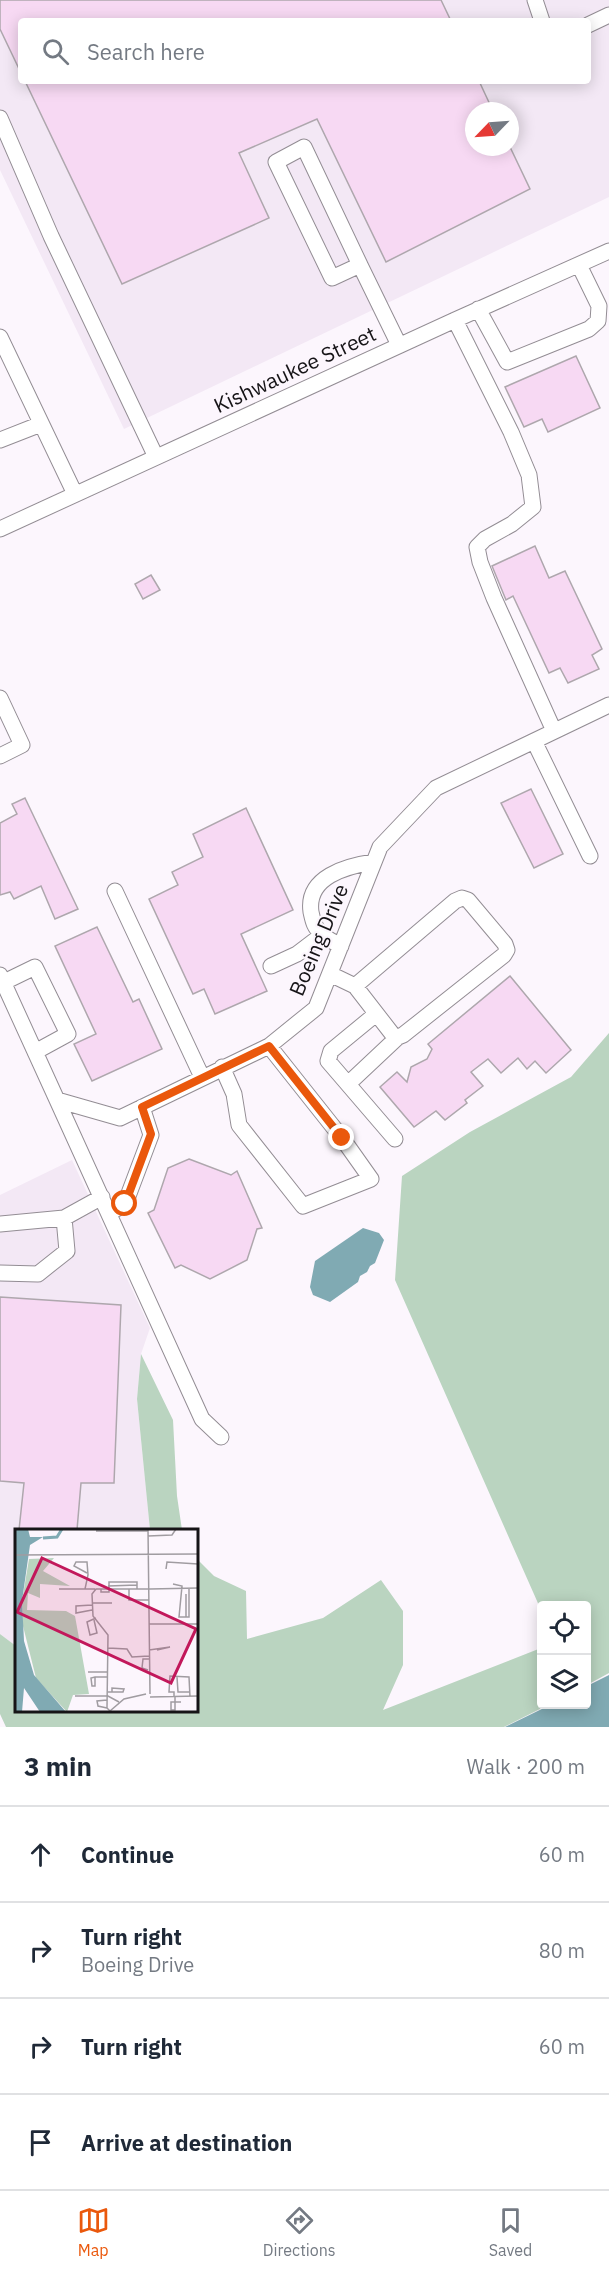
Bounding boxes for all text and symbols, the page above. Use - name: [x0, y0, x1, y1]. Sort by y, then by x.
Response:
- search box: [18, 18, 591, 84]
- icon: search: [39, 35, 72, 68]
- text: Search here: [87, 37, 205, 66]
- north arrow: [465, 102, 519, 156]
- street label: Kishwaukee Street: [209, 319, 380, 419]
- street label: Boeing Drive: [282, 879, 354, 1000]
- route end: [328, 1124, 354, 1150]
- route start: [111, 1190, 137, 1216]
- inset map: [15, 1529, 198, 1712]
- map controls: [537, 1601, 591, 1709]
- button: locate: [537, 1601, 591, 1655]
- button: layers: [537, 1655, 591, 1709]
- text: 3 min: [24, 1749, 92, 1783]
- text: Walk · 200 m: [467, 1753, 585, 1780]
- icon: ahead: [24, 1838, 57, 1871]
- text: Continue: [81, 1840, 174, 1869]
- text: 60 m: [539, 1841, 585, 1868]
- text: Turn right: [81, 1922, 182, 1951]
- icon: right: [24, 1934, 57, 1967]
- text: 80 m: [539, 1937, 585, 1964]
- text: Boeing Drive: [81, 1951, 194, 1978]
- icon: right: [24, 2030, 57, 2063]
- text: Turn right: [81, 2032, 182, 2061]
- text: 60 m: [539, 2033, 585, 2060]
- icon: arrive: [24, 2126, 57, 2159]
- text: Arrive at destination: [81, 2128, 292, 2157]
- tab: Map: [77, 2204, 110, 2260]
- tab: Directions: [263, 2204, 336, 2260]
- tab: Saved: [489, 2204, 532, 2260]

